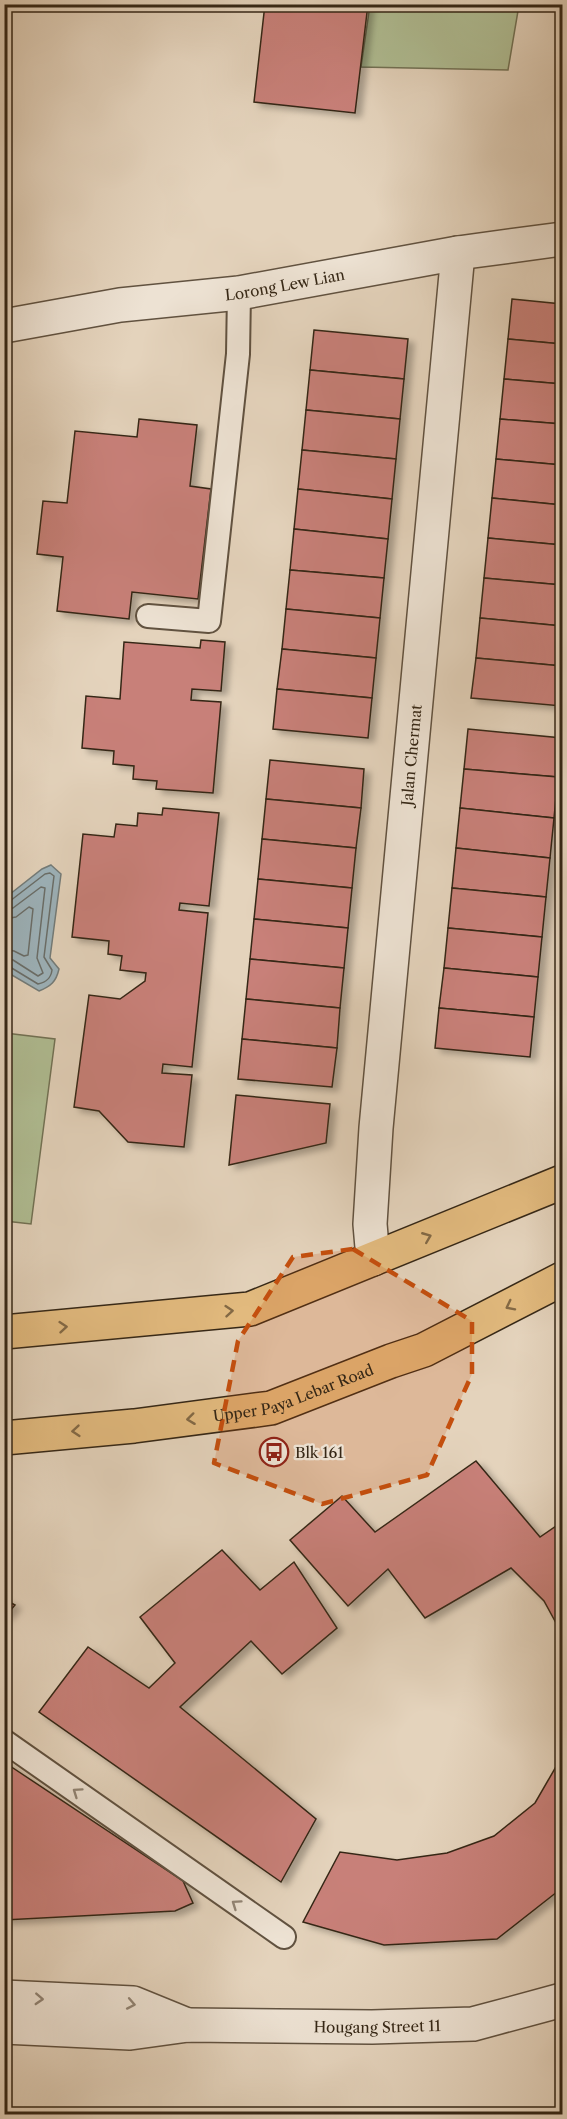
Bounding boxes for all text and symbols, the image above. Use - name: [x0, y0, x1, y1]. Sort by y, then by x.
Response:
- street label: Lorong Lew Lian: [224, 264, 347, 304]
- street label: Jalan Chermat: [397, 703, 425, 808]
- one-way arrow: [421, 1232, 432, 1244]
- one-way arrow: [506, 1298, 517, 1310]
- one-way arrow: [225, 1305, 234, 1318]
- one-way arrow: [58, 1321, 67, 1334]
- street label: Upper Paya Lebar Road: [212, 1359, 376, 1425]
- one-way arrow: [186, 1412, 195, 1424]
- one-way arrow: [71, 1425, 80, 1438]
- bus stop icon: Blk 161: [258, 1436, 290, 1468]
- place label: Blk 161: [295, 1443, 344, 1462]
- one-way arrow: [72, 1788, 83, 1799]
- one-way arrow: [232, 1900, 243, 1911]
- one-way arrow: [34, 1992, 43, 2005]
- one-way arrow: [126, 1997, 136, 2010]
- street label: Hougang Street 11: [314, 2015, 442, 2037]

